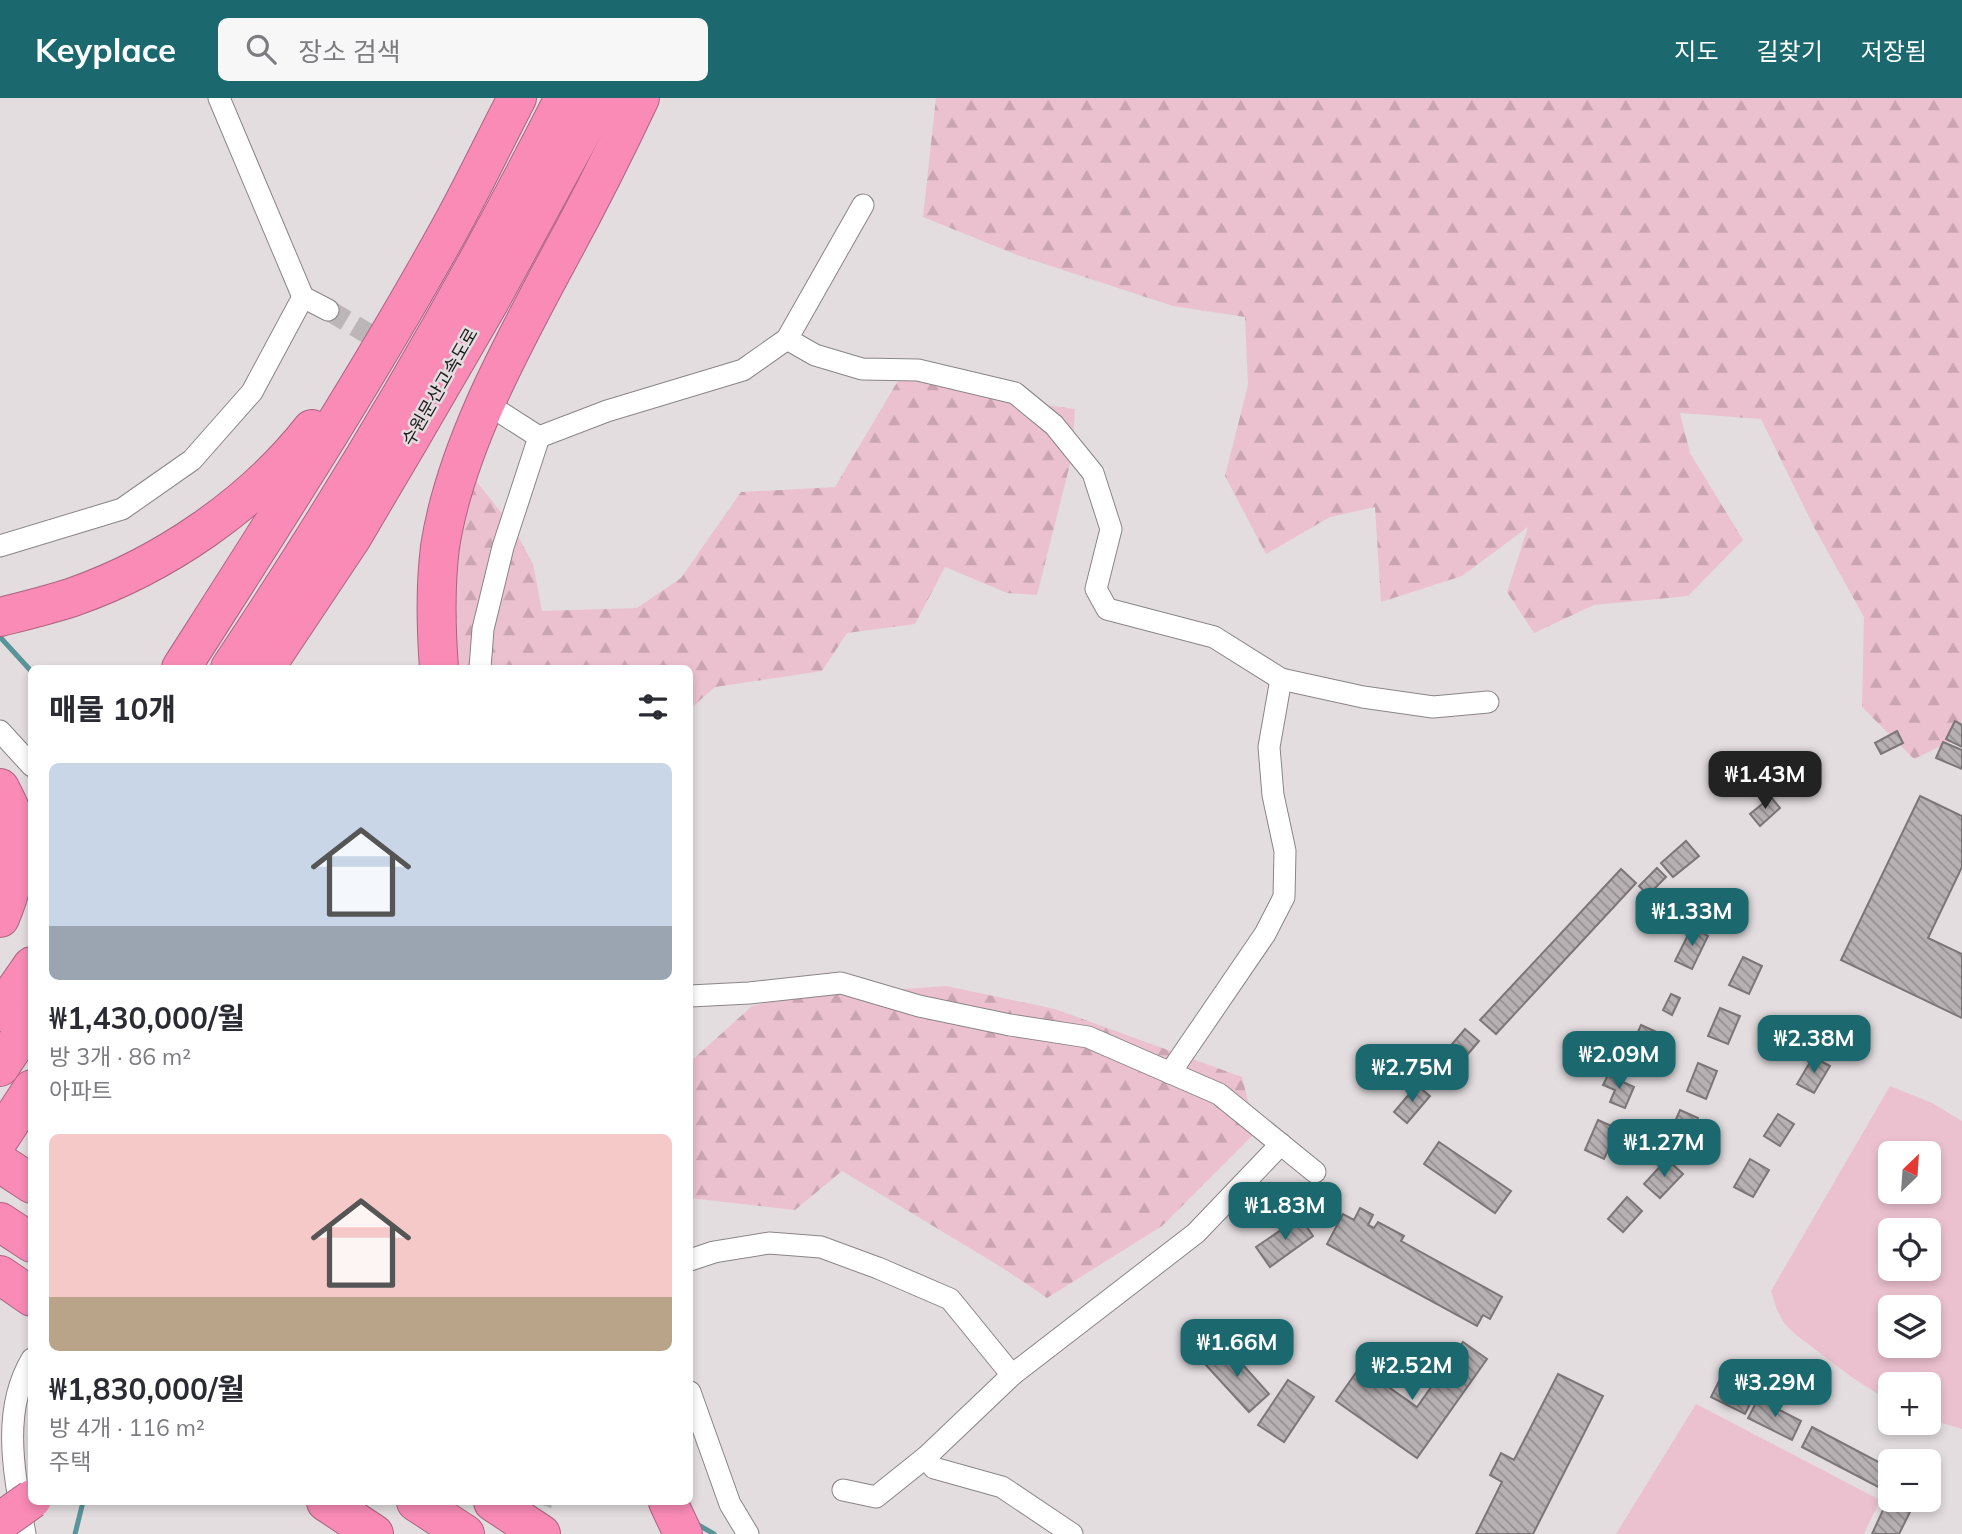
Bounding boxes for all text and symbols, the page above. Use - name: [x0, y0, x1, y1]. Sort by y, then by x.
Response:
- search box: [218, 18, 708, 81]
- text: Keyplace: [35, 29, 176, 70]
- icon: search: [242, 30, 280, 68]
- text: 장소 검색: [298, 35, 401, 68]
- text: 지도: [1674, 36, 1719, 66]
- text: 길찾기: [1757, 36, 1823, 66]
- text: 저장됨: [1861, 36, 1927, 66]
- street label: 수원문산고속도로: [396, 324, 483, 450]
- icon: filters: [634, 688, 672, 726]
- text: 매물 10개: [49, 690, 176, 728]
- pin: ₩1.43M: [1708, 752, 1822, 811]
- text: ₩1.43M: [1725, 759, 1805, 788]
- icon: home: [298, 809, 424, 935]
- pin: ₩1.33M: [1635, 888, 1749, 948]
- text: ₩1.33M: [1652, 896, 1732, 925]
- text: ₩1,430,000/월: [49, 999, 245, 1037]
- pin: ₩2.38M: [1757, 1016, 1871, 1075]
- text: ₩2.38M: [1774, 1023, 1854, 1052]
- pin: ₩2.09M: [1562, 1032, 1676, 1091]
- text: ₩2.09M: [1579, 1039, 1659, 1068]
- text: 방 3개 · 86 m²: [49, 1042, 191, 1071]
- pin: ₩2.75M: [1355, 1044, 1469, 1104]
- text: ₩2.75M: [1372, 1052, 1452, 1081]
- text: 아파트: [49, 1076, 112, 1105]
- pin: ₩1.27M: [1607, 1119, 1721, 1179]
- text: ₩1.27M: [1624, 1127, 1704, 1156]
- north arrow: [1878, 1141, 1941, 1204]
- map controls: [1878, 1141, 1941, 1512]
- icon: home: [298, 1180, 424, 1306]
- pin: ₩1.83M: [1228, 1182, 1342, 1242]
- text: ₩1.83M: [1245, 1190, 1325, 1219]
- button: locate: [1878, 1218, 1941, 1281]
- button: layers: [1878, 1295, 1941, 1358]
- pin: ₩1.66M: [1180, 1320, 1294, 1379]
- text: ₩1.66M: [1197, 1327, 1277, 1356]
- pin: ₩2.52M: [1355, 1342, 1469, 1402]
- text: ₩2.52M: [1372, 1350, 1452, 1379]
- pin: ₩3.29M: [1718, 1360, 1832, 1419]
- text: ₩3.29M: [1735, 1367, 1815, 1396]
- text: ₩1,830,000/월: [49, 1370, 245, 1408]
- button: +: [1878, 1372, 1941, 1435]
- text: 방 4개 · 116 m²: [49, 1413, 205, 1442]
- text: 주택: [49, 1447, 91, 1476]
- button: −: [1878, 1449, 1941, 1512]

